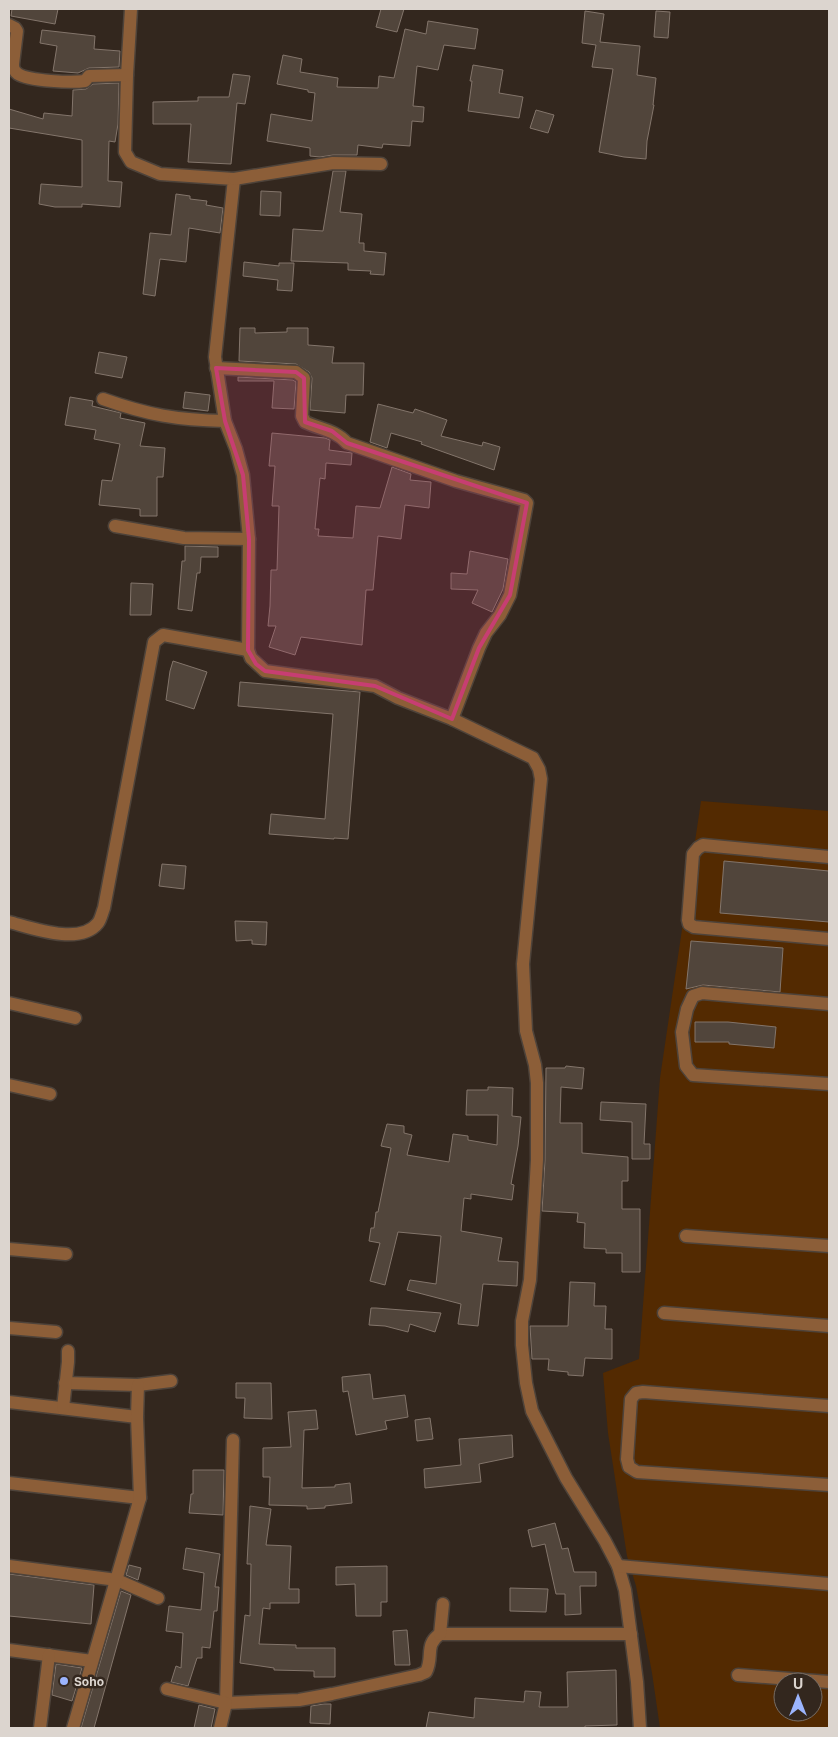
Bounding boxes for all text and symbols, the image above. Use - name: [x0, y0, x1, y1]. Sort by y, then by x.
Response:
- north arrow: [773, 1672, 823, 1722]
- place label: Soho: [74, 1674, 104, 1689]
- marker: Soho: [58, 1675, 70, 1687]
- text: U: [793, 1675, 803, 1692]

